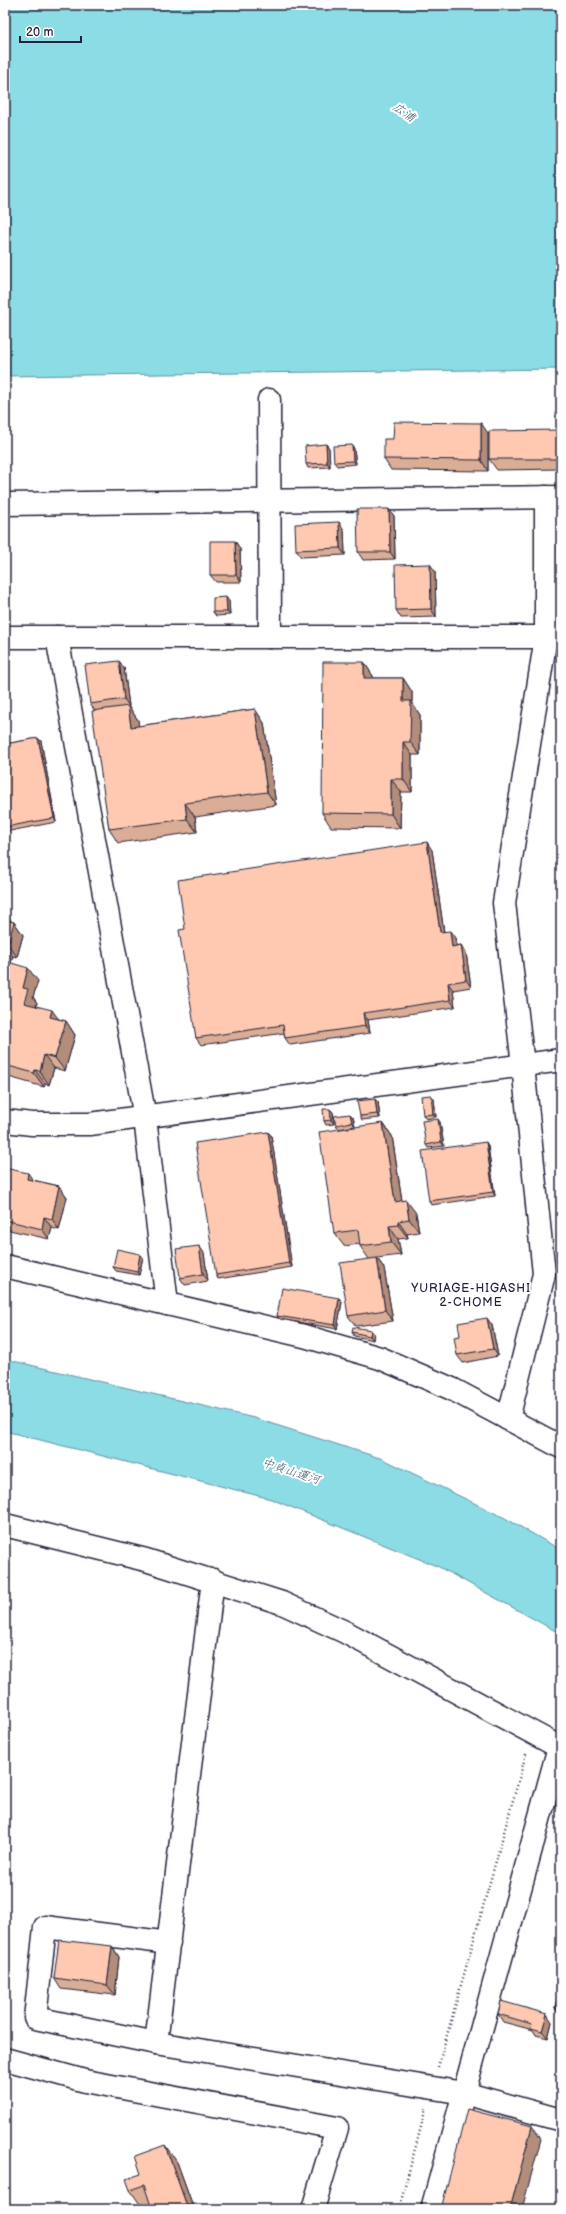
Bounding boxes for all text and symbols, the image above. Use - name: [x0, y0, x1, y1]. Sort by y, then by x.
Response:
- scale bar: [20, 18, 81, 44]
- text: 20 m: [26, 25, 53, 40]
- water label: 広浦: [390, 99, 420, 126]
- district label: YURIAGE-HIGASHI 2-CHOME: [410, 1281, 531, 1310]
- water label: 中貞山運河: [260, 1455, 324, 1488]

